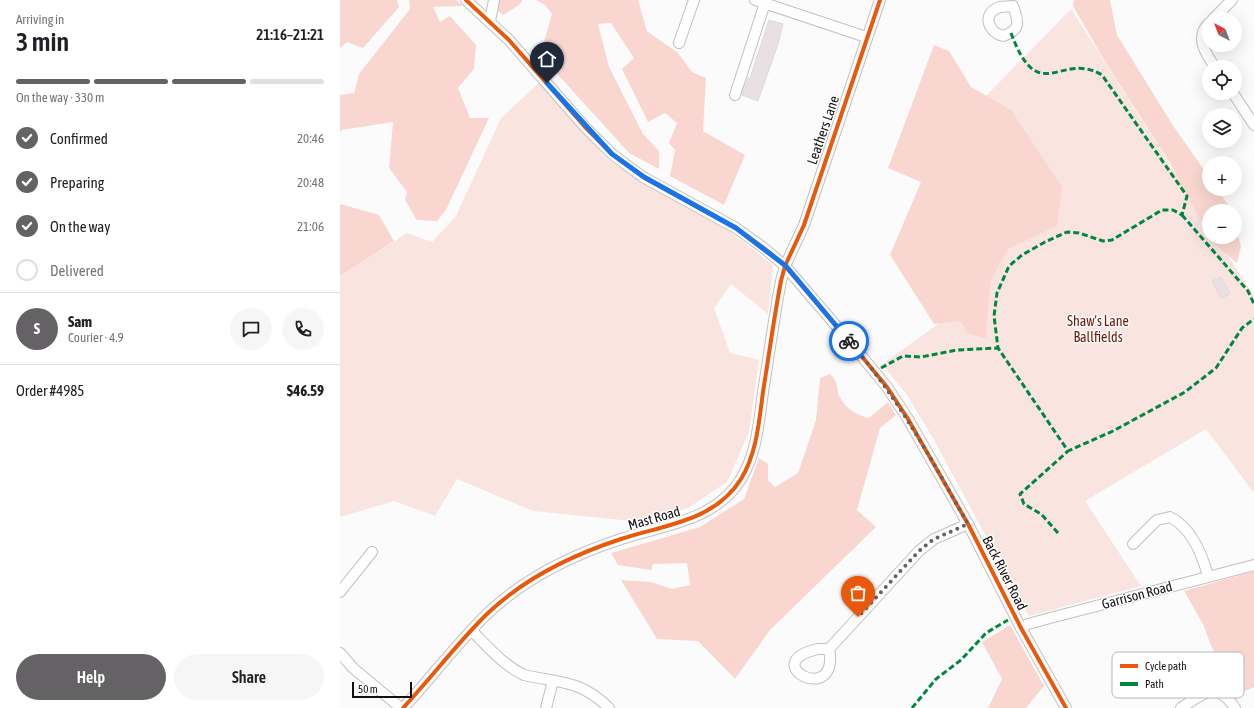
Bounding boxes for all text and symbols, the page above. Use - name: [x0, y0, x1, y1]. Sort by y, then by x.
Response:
- text: Arriving in: [16, 12, 64, 27]
- north arrow: [1202, 12, 1242, 52]
- map controls: [1202, 12, 1242, 244]
- text: 21:16–21:21: [256, 26, 324, 43]
- text: 3 min: [16, 27, 69, 57]
- pin: [530, 42, 564, 83]
- icon: home: [536, 48, 558, 70]
- button: locate: [1202, 60, 1242, 100]
- text: On the way · 330 m: [16, 90, 104, 105]
- street label: Leathers Lane: [804, 94, 842, 166]
- button: layers: [1202, 108, 1242, 148]
- icon: check: [16, 127, 38, 149]
- text: Confirmed: [50, 130, 108, 147]
- text: 20:46: [297, 131, 324, 146]
- button: +: [1202, 156, 1242, 196]
- icon: check: [16, 171, 38, 193]
- text: Preparing: [50, 174, 104, 191]
- text: 20:48: [297, 175, 324, 190]
- button: −: [1202, 204, 1242, 244]
- icon: check: [16, 215, 38, 237]
- text: On the way: [50, 218, 111, 235]
- text: 21:06: [297, 219, 324, 234]
- text: Delivered: [50, 262, 104, 279]
- button: chat: [230, 308, 272, 350]
- button: phone: [282, 308, 324, 350]
- text: Sam: [68, 313, 92, 330]
- park label: Shaw’s Lane Ballfields: [1067, 313, 1129, 345]
- text: S: [34, 320, 40, 337]
- courier: [829, 321, 869, 361]
- text: Courier · 4.9: [68, 330, 124, 345]
- icon: bike: [838, 330, 860, 352]
- text: Order #4985: [16, 382, 84, 399]
- text: $46.59: [287, 382, 324, 399]
- street label: Mast Road: [626, 503, 682, 533]
- street label: Back River Road: [979, 533, 1031, 613]
- pin: [841, 576, 875, 617]
- street label: Garrison Road: [1100, 578, 1174, 612]
- icon: bag: [847, 582, 869, 604]
- legend: [1112, 652, 1244, 698]
- button: Help: [16, 654, 166, 700]
- button: Share: [174, 654, 324, 700]
- text: Cycle path: [1145, 660, 1187, 672]
- text: Path: [1145, 678, 1164, 690]
- scale bar: [352, 680, 412, 699]
- text: 50 m: [358, 683, 378, 695]

